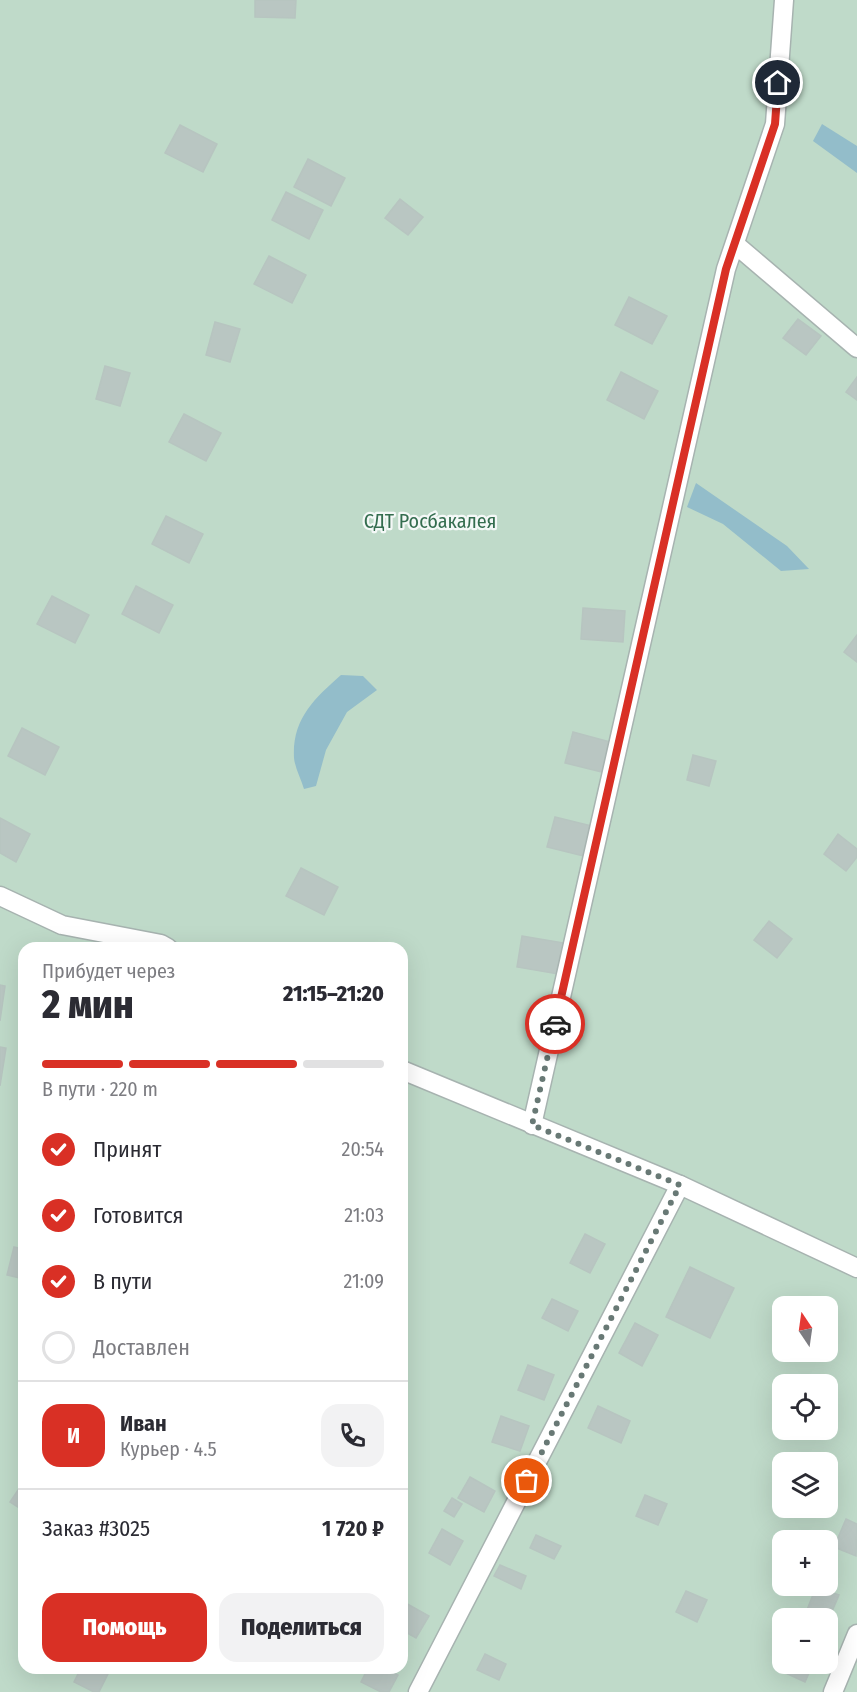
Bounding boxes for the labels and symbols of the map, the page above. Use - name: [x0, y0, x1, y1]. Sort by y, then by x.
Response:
- pin: [752, 57, 803, 108]
- park label: СДТ Росбакалея: [364, 509, 496, 533]
- courier: [525, 994, 585, 1054]
- north arrow: [772, 1296, 838, 1362]
- pin: [501, 1455, 552, 1506]

